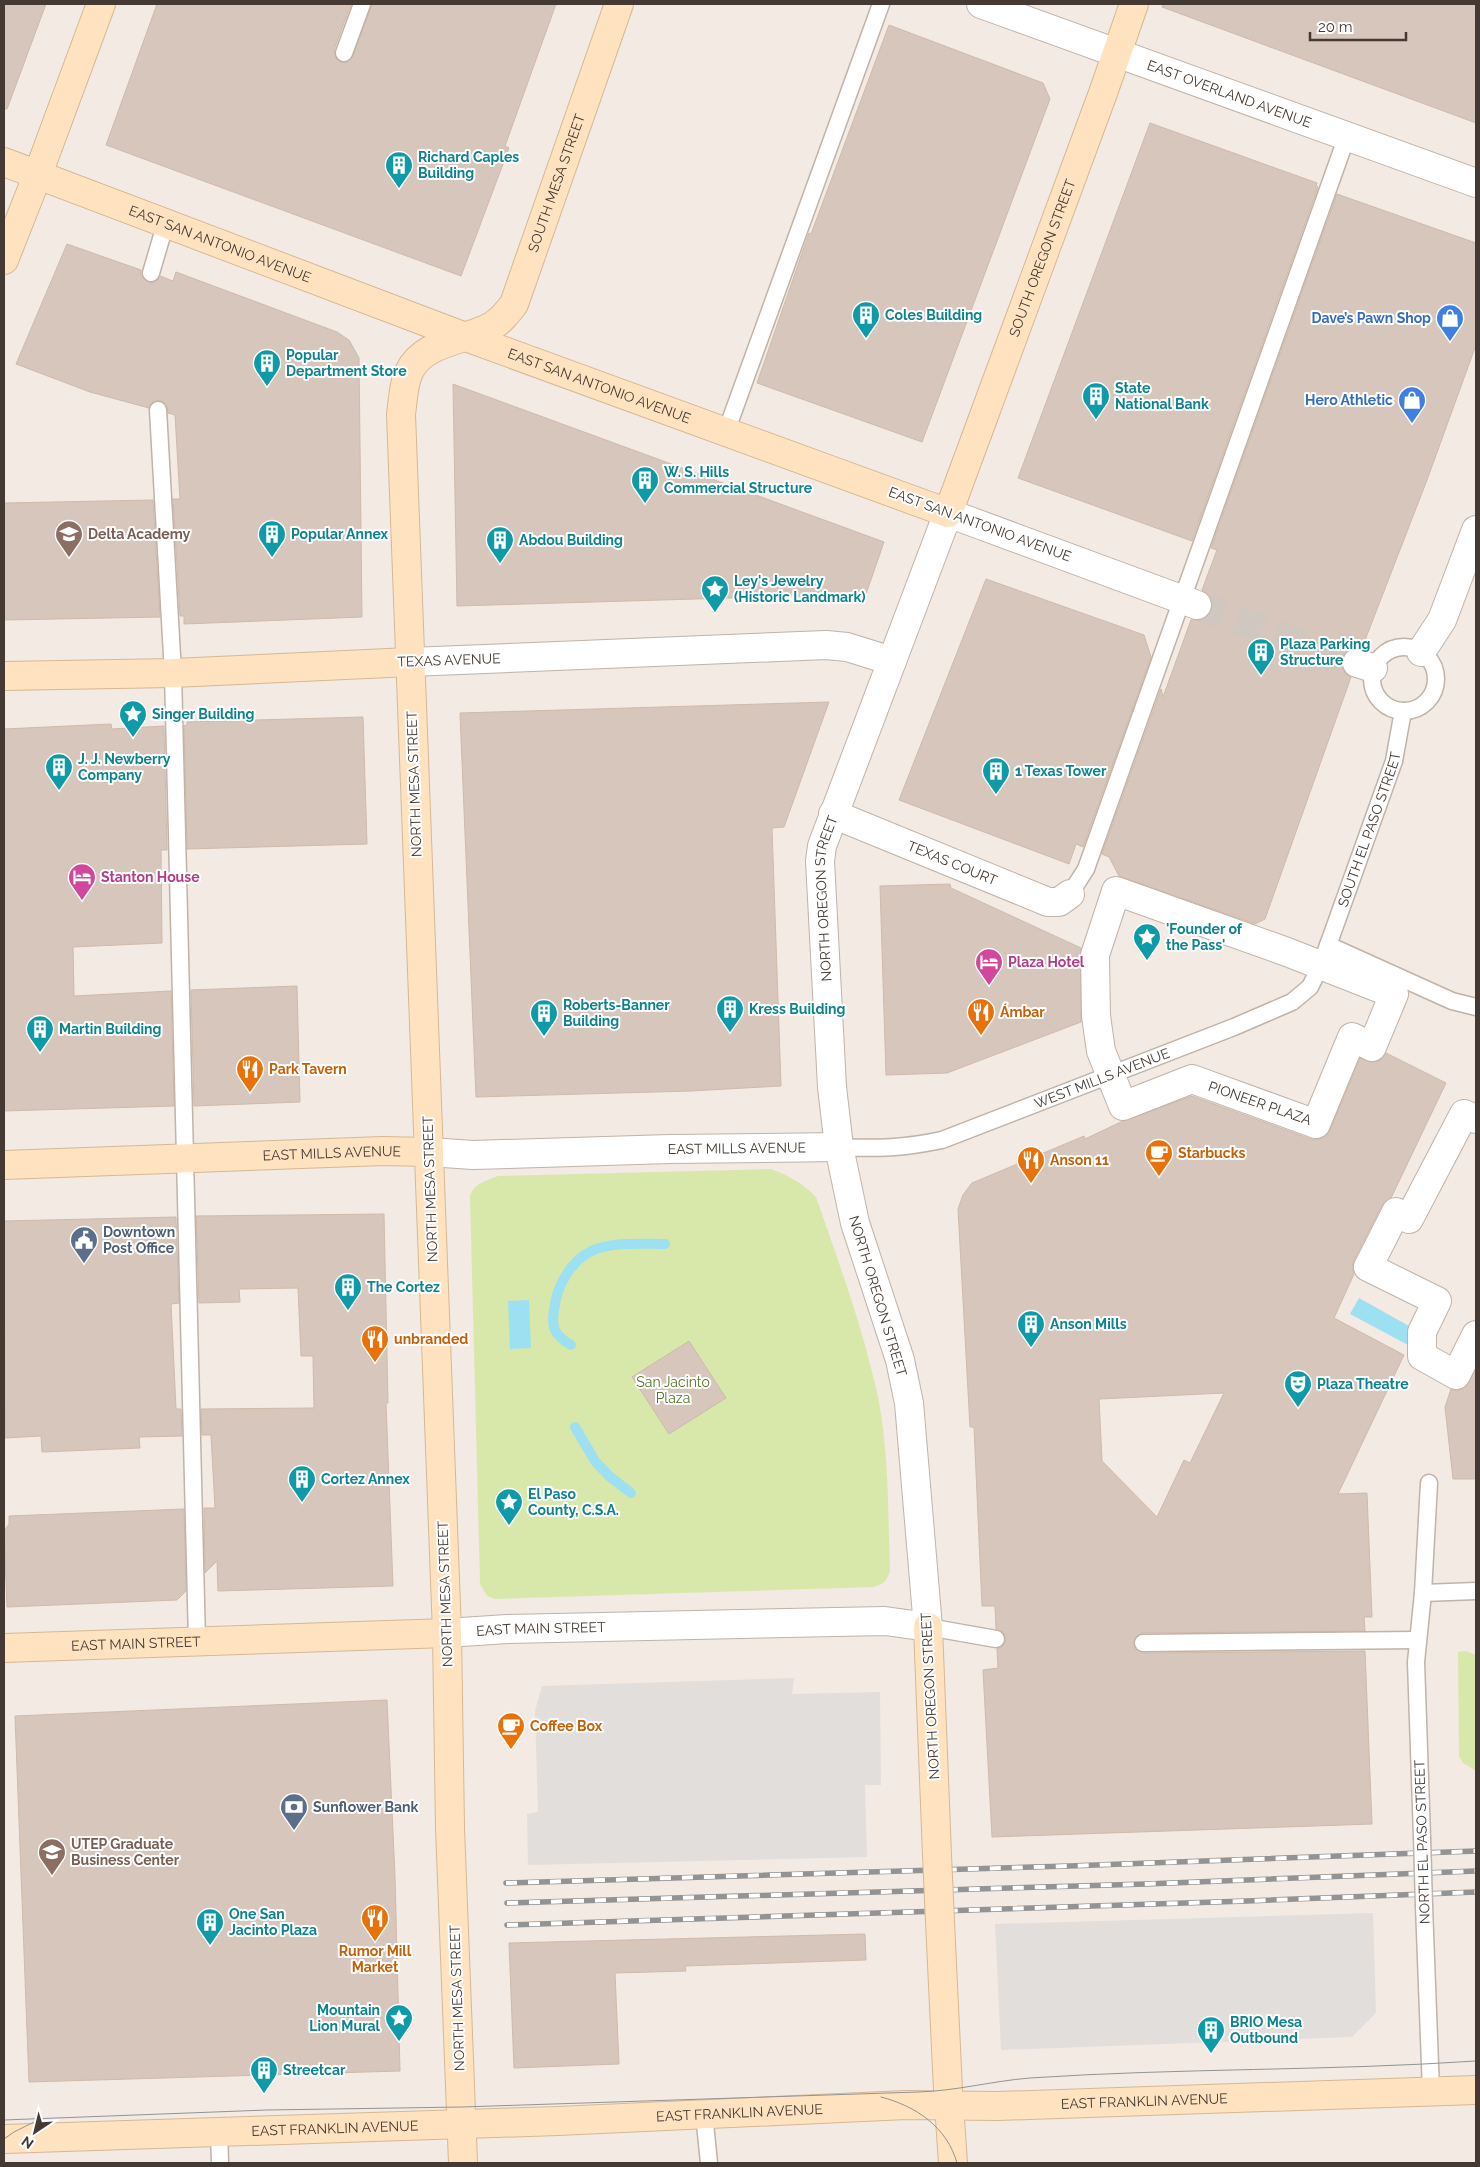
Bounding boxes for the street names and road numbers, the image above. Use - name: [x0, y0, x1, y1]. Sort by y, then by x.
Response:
- street label: EAST OVERLAND AVENUE: [1145, 57, 1314, 131]
- street label: SOUTH MESA STREET: [525, 111, 588, 254]
- street label: SOUTH OREGON STREET: [1006, 177, 1079, 339]
- street label: EAST SAN ANTONIO AVENUE: [127, 202, 313, 286]
- street label: EAST SAN ANTONIO AVENUE: [506, 345, 693, 426]
- street label: EAST SAN ANTONIO AVENUE: [886, 483, 1074, 565]
- street label: TEXAS AVENUE: [397, 650, 501, 670]
- street label: NORTH MESA STREET: [403, 710, 425, 857]
- street label: SOUTH EL PASO STREET: [1334, 750, 1404, 909]
- street label: NORTH OREGON STREET: [812, 813, 841, 982]
- street label: TEXAS COURT: [905, 837, 1000, 889]
- street label: WEST MILLS AVENUE: [1032, 1045, 1172, 1112]
- street label: PIONEER PLAZA: [1206, 1078, 1314, 1128]
- street label: NORTH MESA STREET: [419, 1115, 441, 1262]
- street label: EAST MILLS AVENUE: [668, 1139, 806, 1157]
- street label: EAST MILLS AVENUE: [262, 1143, 401, 1163]
- street label: NORTH OREGON STREET: [846, 1214, 910, 1379]
- street label: NORTH MESA STREET: [434, 1520, 456, 1667]
- street label: NORTH OREGON STREET: [918, 1612, 942, 1780]
- street label: EAST MAIN STREET: [476, 1619, 606, 1639]
- street label: EAST MAIN STREET: [71, 1633, 201, 1654]
- street label: NORTH EL PASO STREET: [1411, 1759, 1433, 1924]
- street label: NORTH MESA STREET: [446, 1924, 468, 2071]
- street label: EAST FRANKLIN AVENUE: [1061, 2090, 1228, 2112]
- street label: EAST FRANKLIN AVENUE: [656, 2101, 823, 2124]
- street label: EAST FRANKLIN AVENUE: [251, 2118, 419, 2139]

